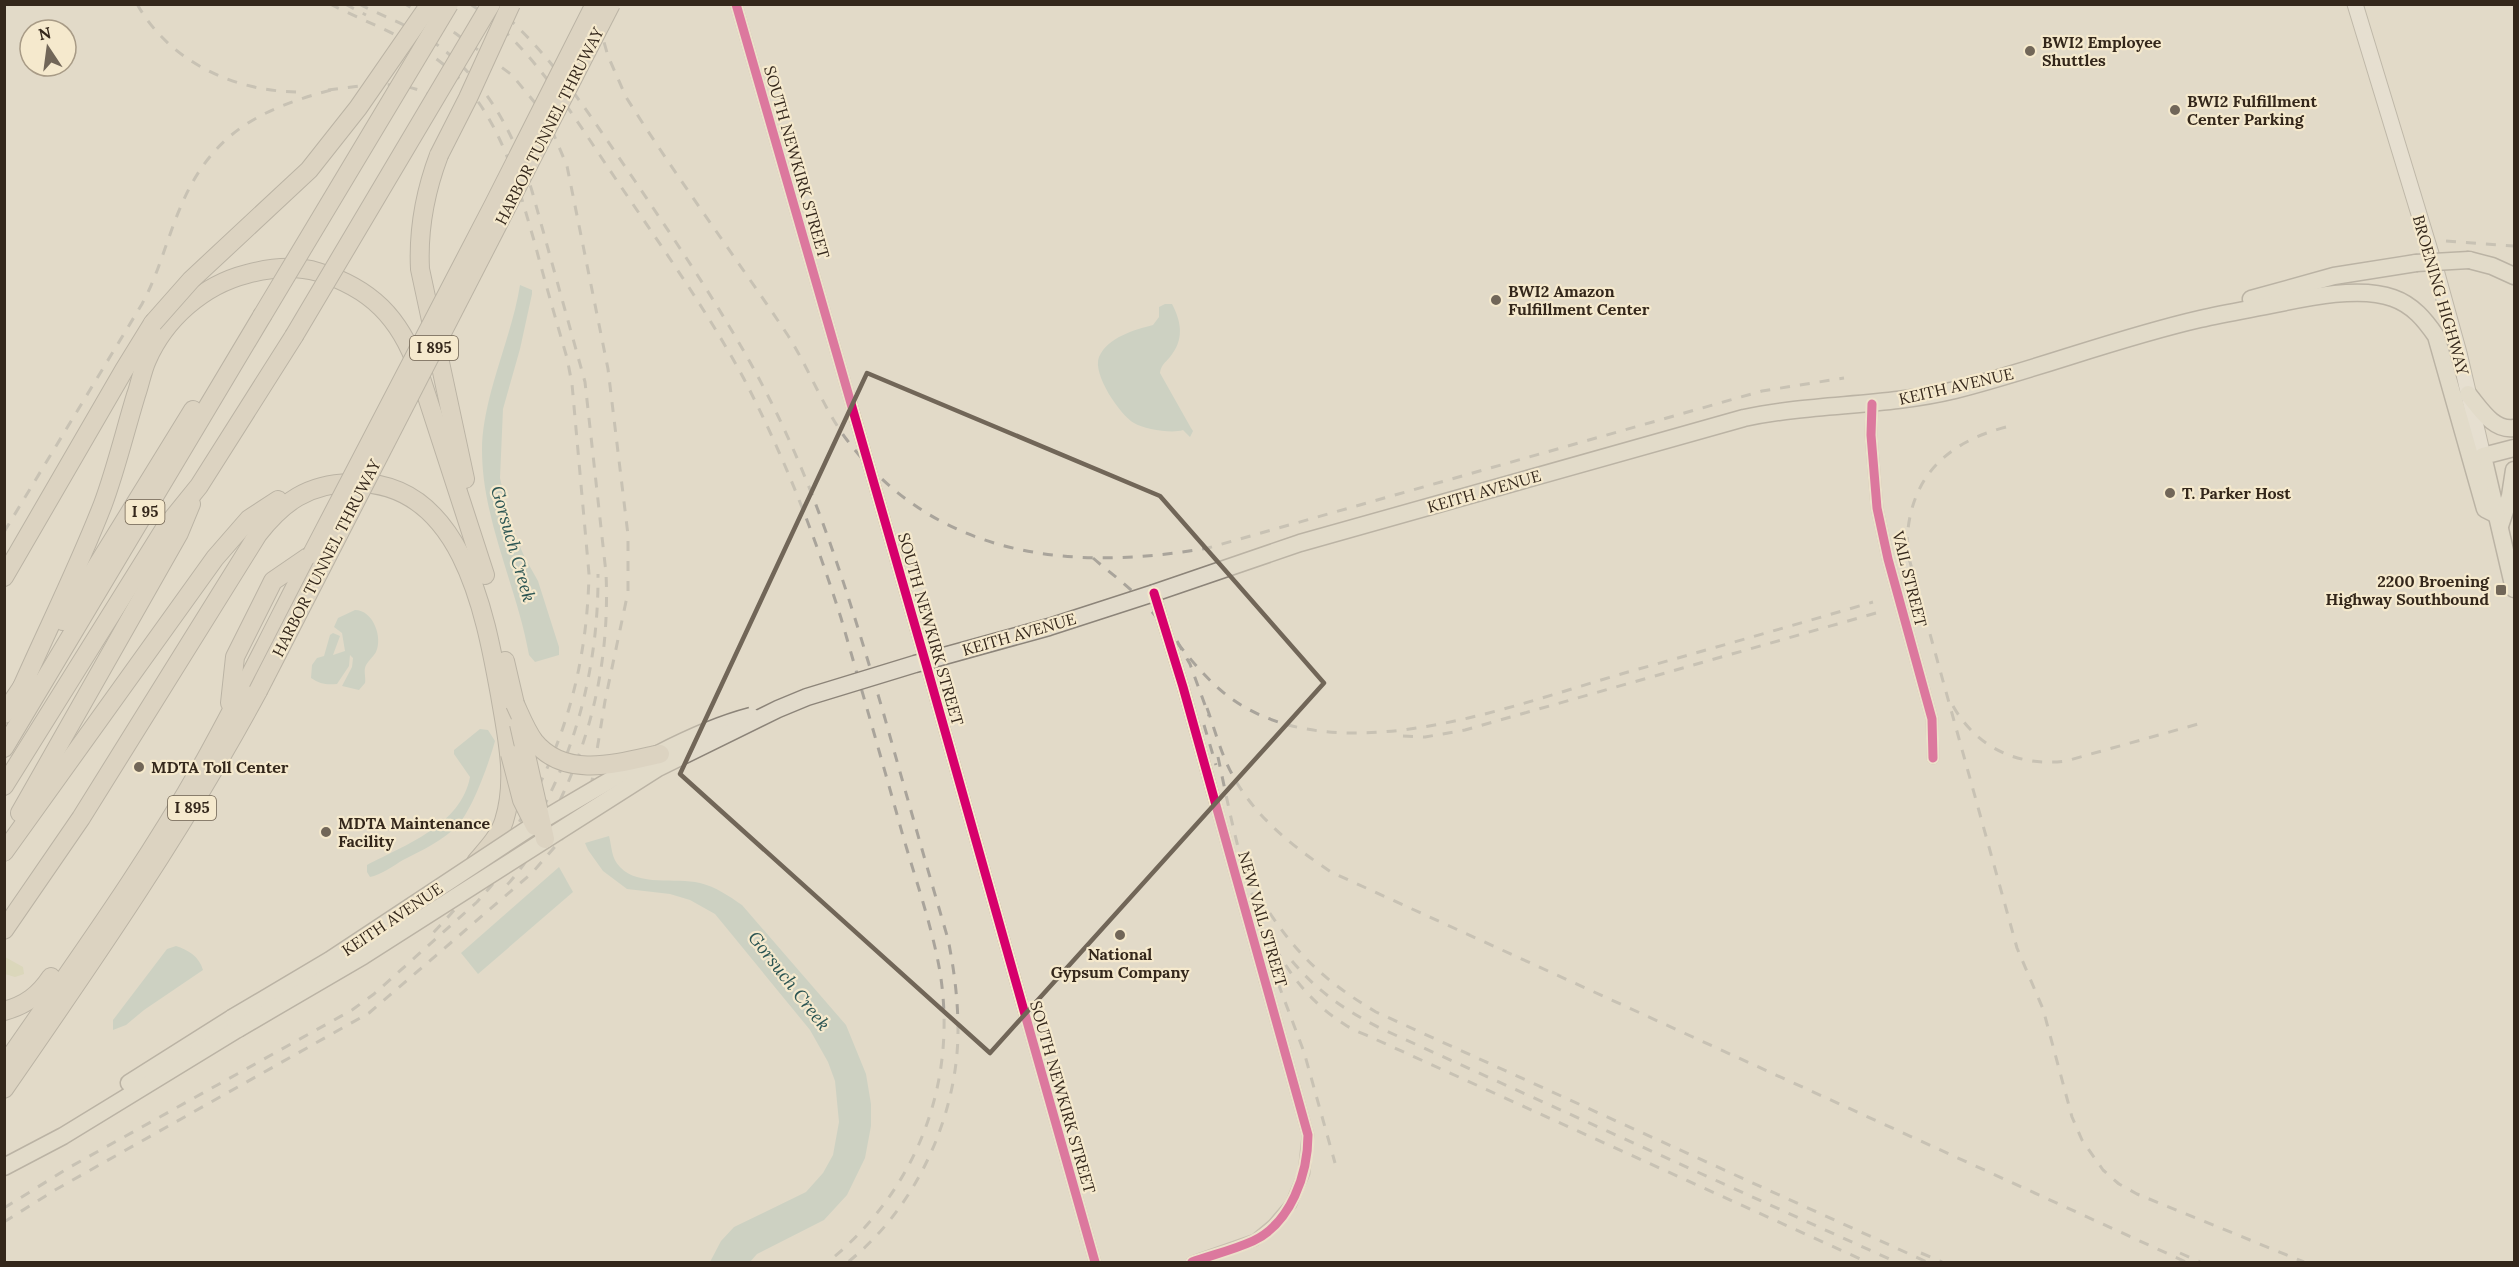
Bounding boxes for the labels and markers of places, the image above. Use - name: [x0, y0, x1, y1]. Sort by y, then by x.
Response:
- place label: BWI2 Employee Shuttles: [2042, 32, 2162, 70]
- marker: BWI2 Employee Shuttles: [2023, 44, 2037, 58]
- place label: BWI2 Fulfillment Center Parking: [2187, 91, 2317, 129]
- marker: BWI2 Fulfillment Center Parking: [2168, 103, 2182, 117]
- place label: BWI2 Amazon Fulfillment Center: [1508, 281, 1650, 319]
- marker: BWI2 Amazon Fulfillment Center: [1489, 293, 1503, 307]
- place label: T. Parker Host: [2182, 483, 2291, 503]
- marker: T. Parker Host: [2163, 486, 2177, 500]
- place label: 2200 Broening Highway Southbound: [2326, 571, 2490, 609]
- marker: 2200 Broening Highway Southbound: [2494, 583, 2508, 597]
- place label: MDTA Toll Center: [151, 757, 289, 777]
- marker: MDTA Toll Center: [132, 760, 146, 774]
- place label: MDTA Maintenance Facility: [338, 813, 491, 851]
- marker: MDTA Maintenance Facility: [319, 825, 333, 839]
- marker: National Gypsum Company: [1113, 928, 1127, 942]
- place label: National Gypsum Company: [1051, 944, 1189, 982]

